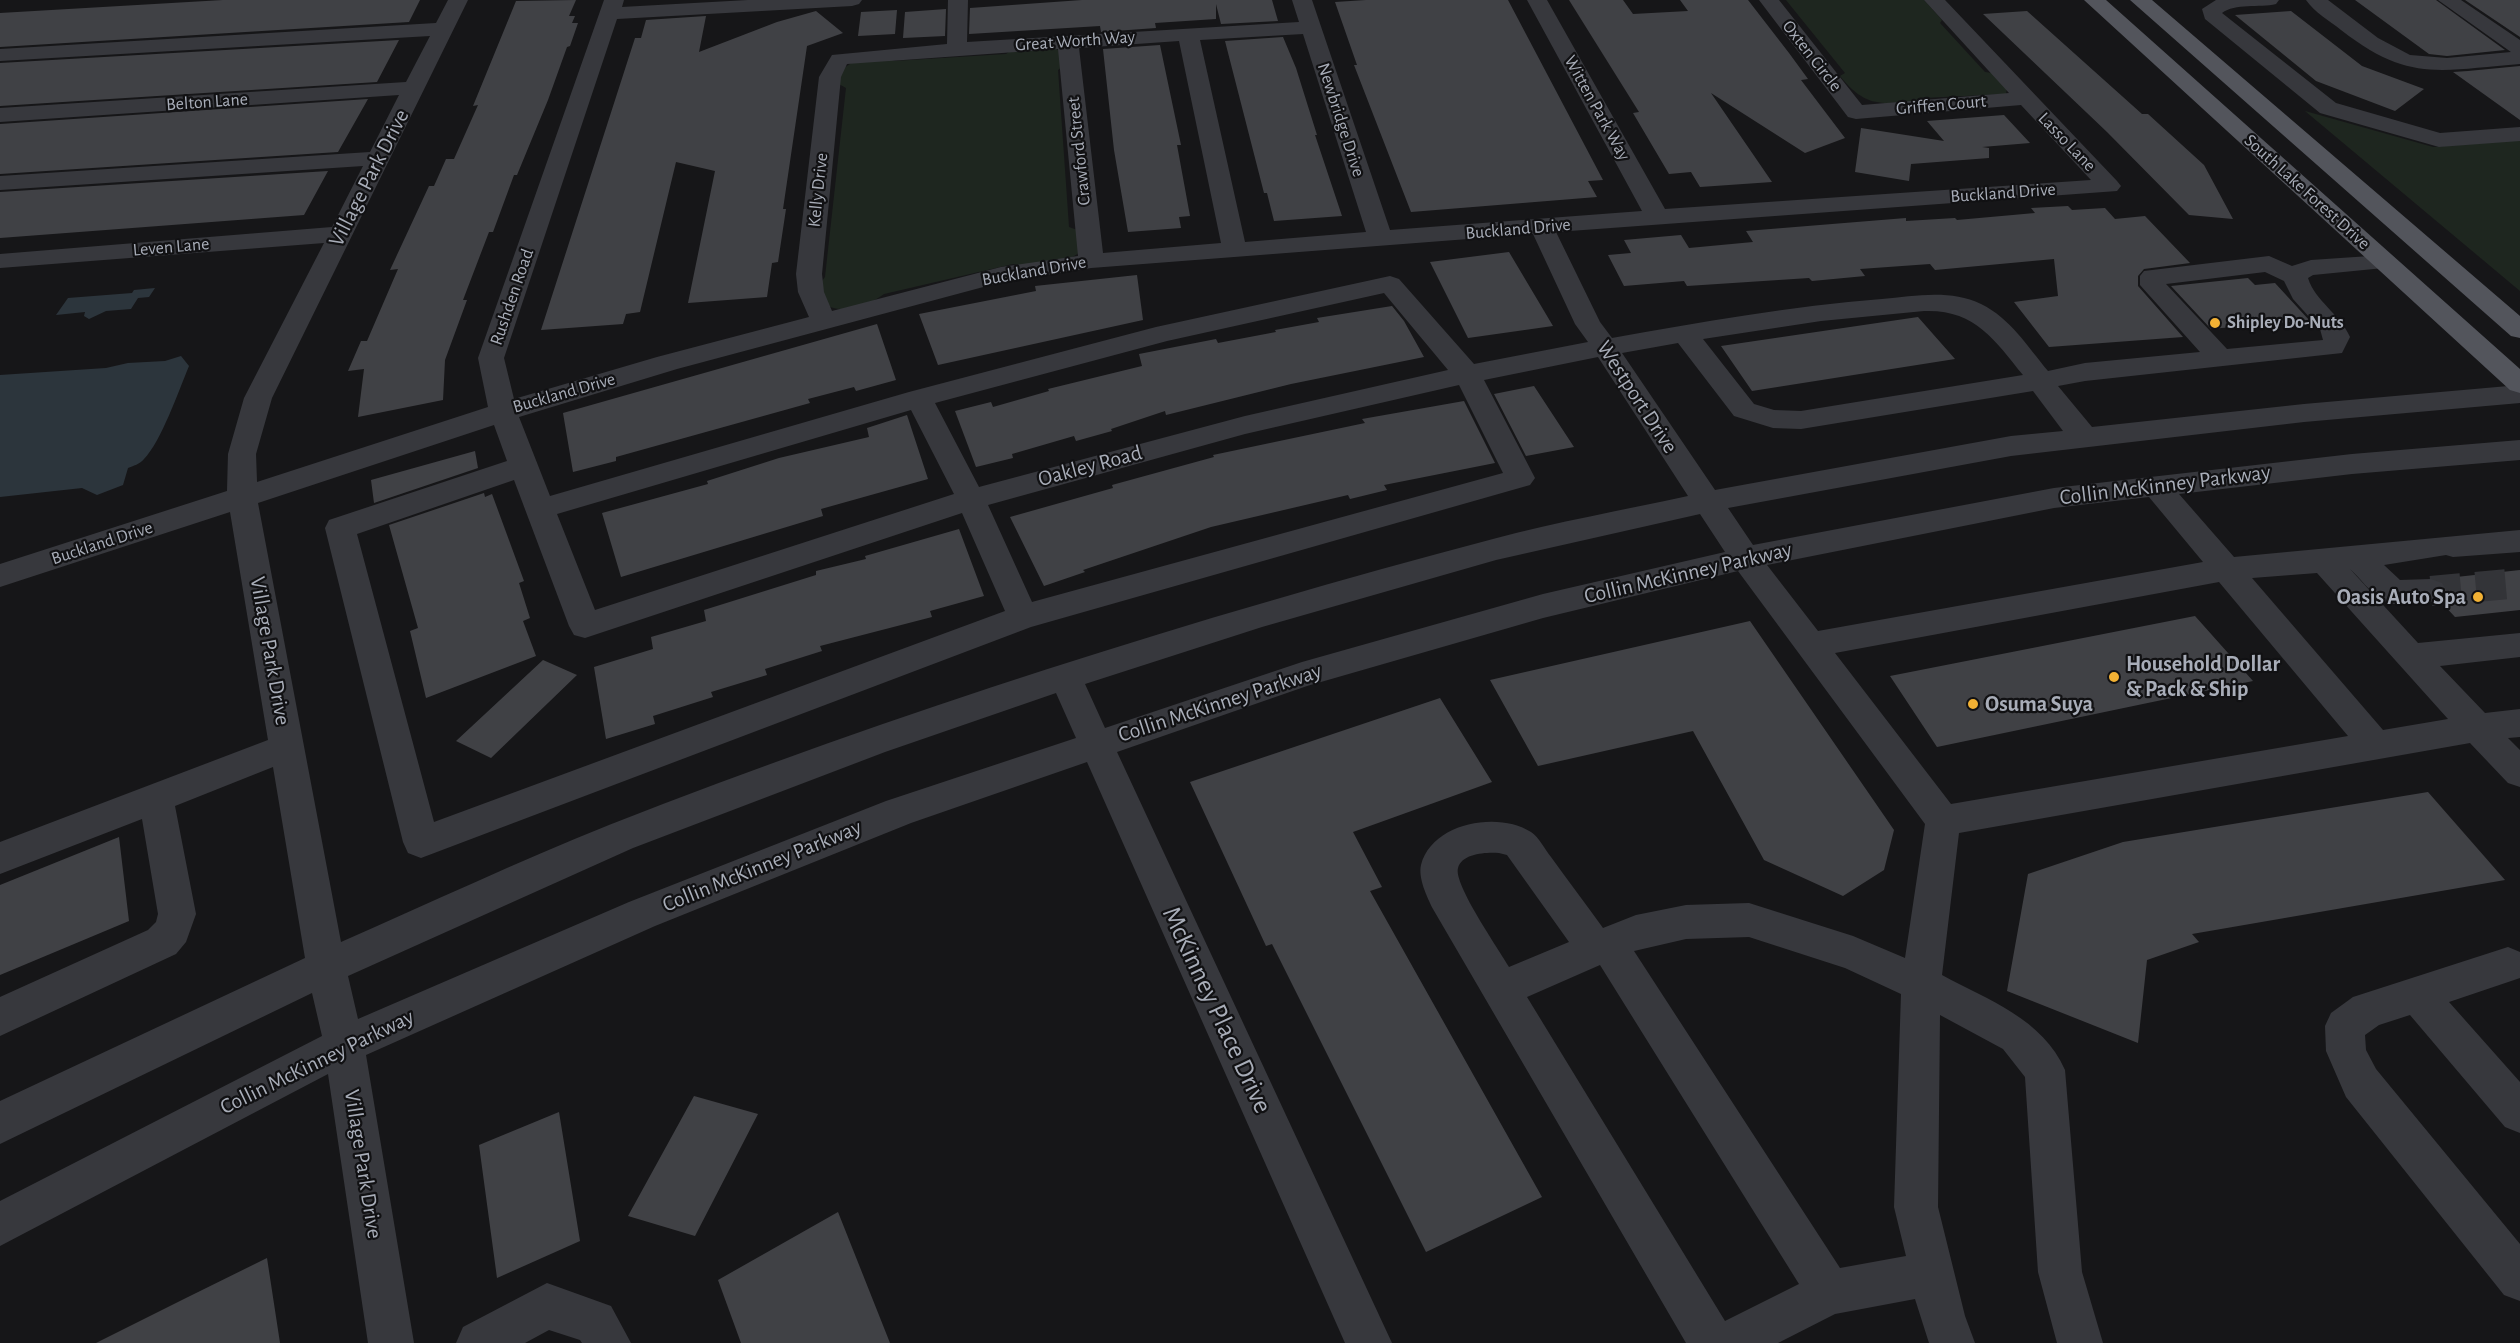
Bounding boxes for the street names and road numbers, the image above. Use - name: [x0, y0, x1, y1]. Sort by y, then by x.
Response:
- street label: Oxten Circle: [1777, 16, 1847, 96]
- street label: Great Worth Way: [1014, 26, 1136, 56]
- street label: Witten Park Way: [1559, 52, 1635, 164]
- street label: Newbridge Drive: [1312, 60, 1370, 180]
- street label: Belton Lane: [165, 88, 249, 116]
- street label: Griffen Court: [1895, 90, 1987, 120]
- street label: Crawford Street: [1063, 96, 1095, 206]
- street label: Village Park Drive: [323, 105, 415, 251]
- street label: Lasso Lane: [2033, 108, 2101, 176]
- street label: South Lake Forest Drive: [2240, 130, 2374, 254]
- street label: Kelly Drive: [803, 152, 833, 228]
- street label: Buckland Drive: [1950, 179, 2056, 207]
- street label: Buckland Drive: [1464, 214, 1572, 244]
- street label: Leven Lane: [132, 233, 210, 261]
- street label: Rushden Road: [485, 246, 539, 348]
- street label: Buckland Drive: [980, 251, 1088, 291]
- street label: Westport Drive: [1591, 336, 1683, 458]
- street label: Buckland Drive: [510, 368, 618, 418]
- street label: Oakley Road: [1035, 439, 1145, 493]
- street label: Collin McKinney Parkway: [2058, 459, 2272, 511]
- street label: Buckland Drive: [48, 516, 156, 570]
- street label: Collin McKinney Parkway: [1582, 536, 1794, 610]
- street label: Village Park Drive: [244, 575, 296, 727]
- street label: Collin McKinney Parkway: [1115, 658, 1325, 748]
- street label: Collin McKinney Parkway: [659, 814, 865, 918]
- street label: McKinney Place Drive: [1155, 902, 1279, 1118]
- street label: Collin McKinney Parkway: [216, 1004, 418, 1120]
- street label: Village Park Drive: [338, 1088, 388, 1240]

